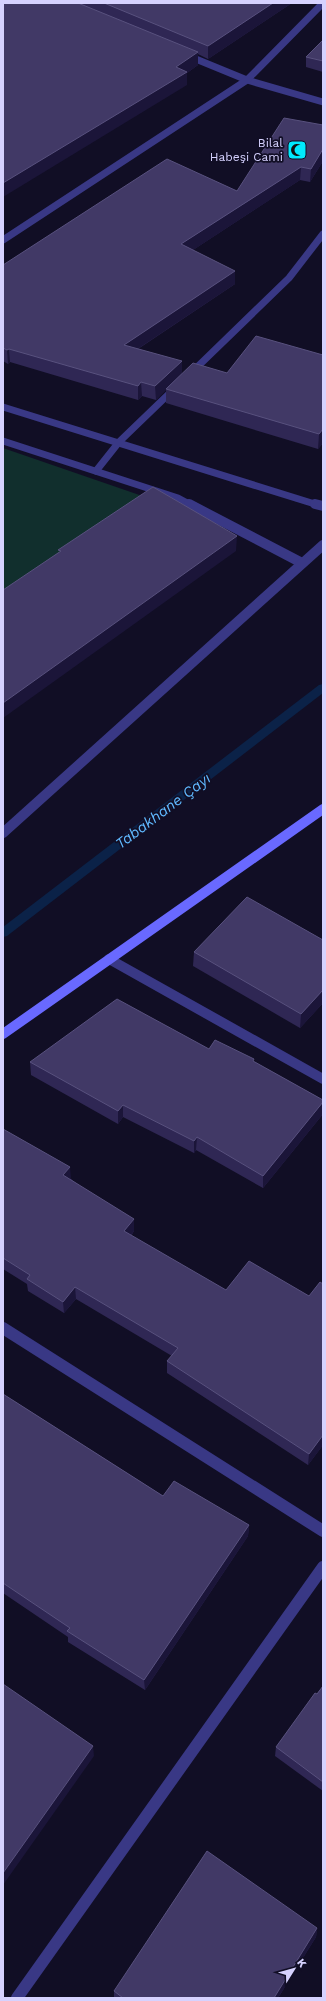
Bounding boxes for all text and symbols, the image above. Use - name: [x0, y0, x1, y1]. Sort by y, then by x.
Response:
- place label: Bilal Habeşi Cami: [210, 136, 283, 164]
- mosque icon: Bilal Habeşi Cami: [286, 139, 308, 161]
- water label: Tabakhane Çayı: [112, 769, 214, 853]
- north arrow: [274, 1949, 314, 1989]
- text: K: [294, 1956, 309, 1971]

